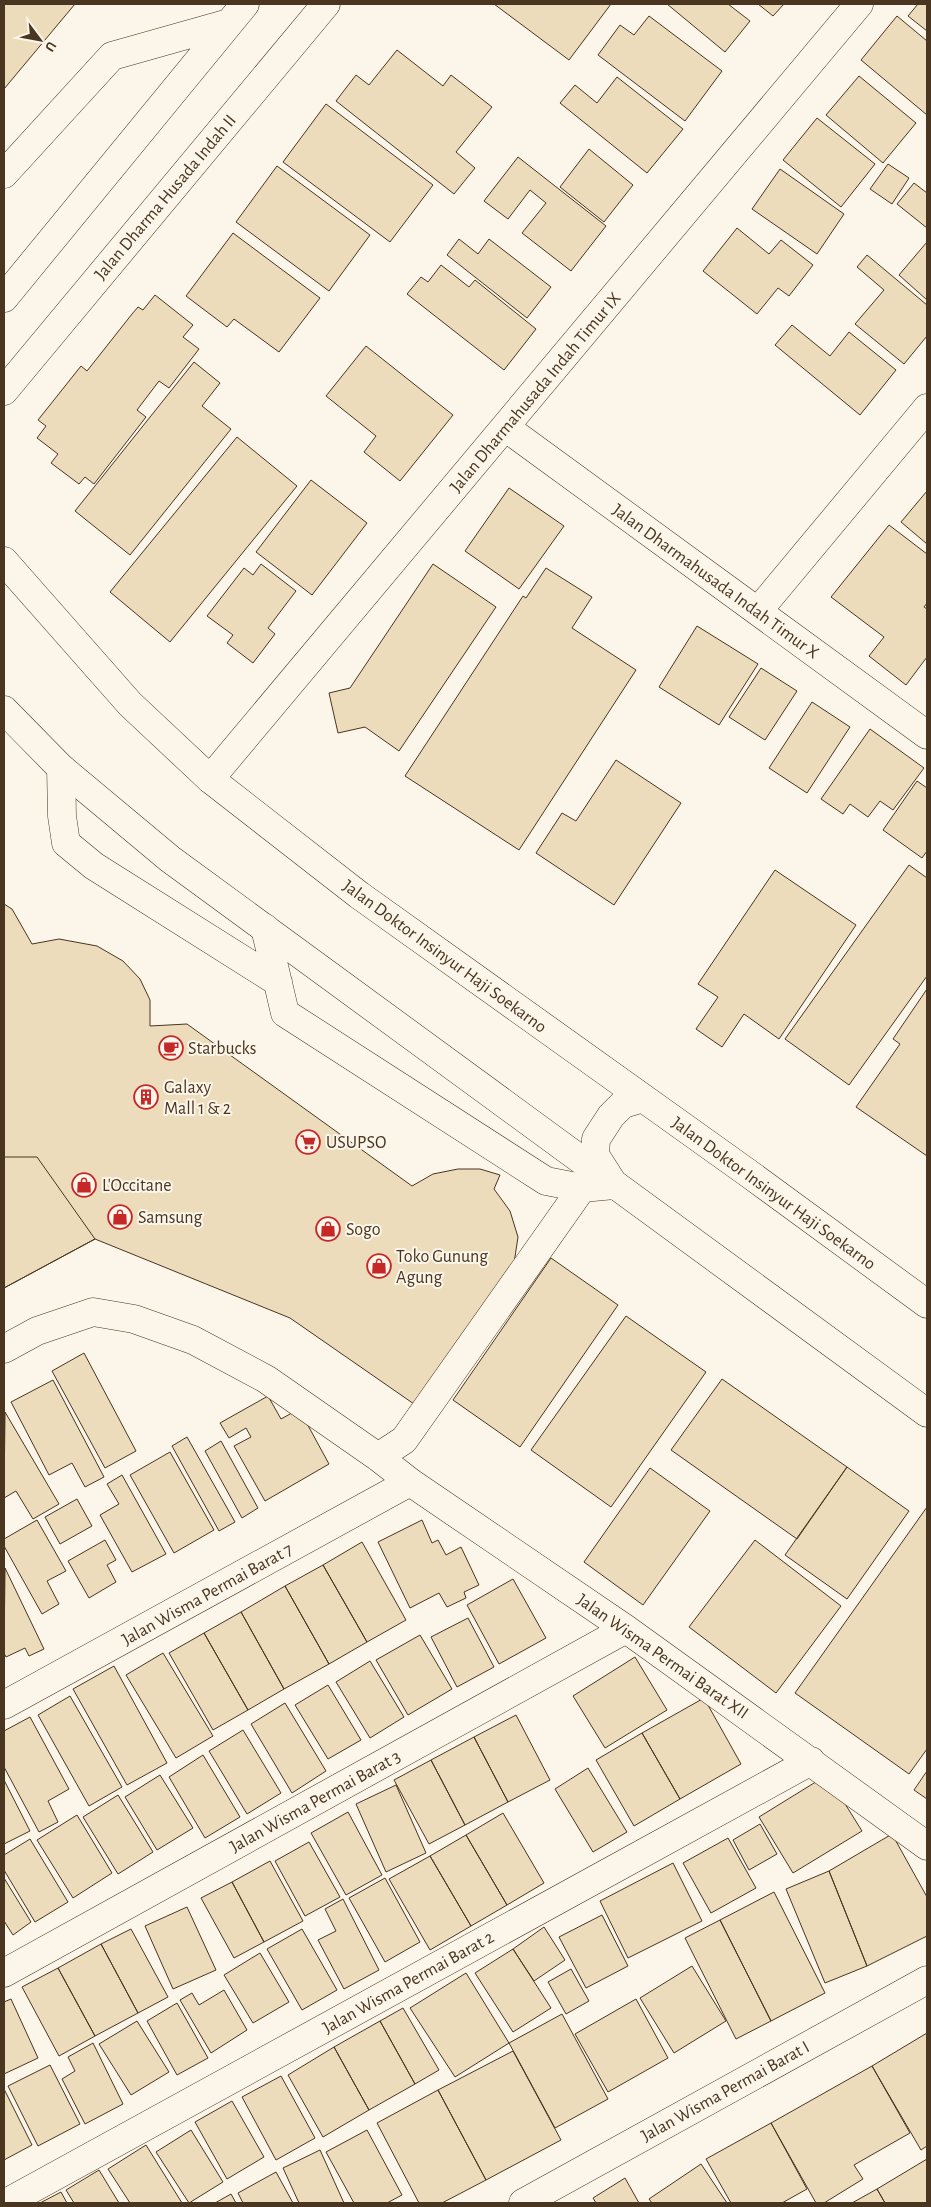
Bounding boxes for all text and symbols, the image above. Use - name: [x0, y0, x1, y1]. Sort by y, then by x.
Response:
- north arrow: [15, 15, 65, 65]
- text: U: [42, 39, 58, 54]
- street label: Jalan Dharma Husada Indah II: [92, 112, 240, 284]
- street label: Jalan Dharmahusada Indah Timur IX: [447, 289, 625, 496]
- street label: Jalan Dharmahusada Indah Timur X: [609, 501, 822, 663]
- street label: Jalan Doktor Insinyur Haji Soekarno: [339, 877, 550, 1037]
- cafe icon: Starbucks: [158, 1035, 184, 1061]
- place label: Starbucks: [188, 1040, 256, 1058]
- place label: Galaxy Mall 1 & 2: [164, 1079, 231, 1118]
- building icon: Galaxy Mall 1 & 2: [133, 1084, 159, 1110]
- street label: Jalan Doktor Insinyur Haji Soekarno: [668, 1114, 879, 1274]
- supermarket icon: USUPSO: [295, 1129, 321, 1155]
- place label: USUPSO: [326, 1134, 386, 1152]
- shop icon: L'Occitane: [71, 1172, 97, 1198]
- place label: L'Occitane: [102, 1177, 172, 1195]
- shop icon: Samsung: [107, 1204, 133, 1230]
- place label: Samsung: [138, 1209, 203, 1227]
- shop icon: Sogo: [315, 1216, 341, 1242]
- place label: Sogo: [346, 1221, 381, 1239]
- place label: Toko Gunung Agung: [396, 1248, 488, 1287]
- shop icon: Toko Gunung Agung: [366, 1253, 392, 1279]
- street label: Jalan Wisma Permai Barat 7: [119, 1540, 296, 1649]
- street label: Jalan Wisma Permai Barat XII: [573, 1591, 751, 1723]
- street label: Jalan Wisma Permai Barat 3: [227, 1748, 404, 1856]
- street label: Jalan Wisma Permai Barat 2: [320, 1928, 497, 2037]
- street label: Jalan Wisma Permai Barat I: [638, 2038, 813, 2146]

